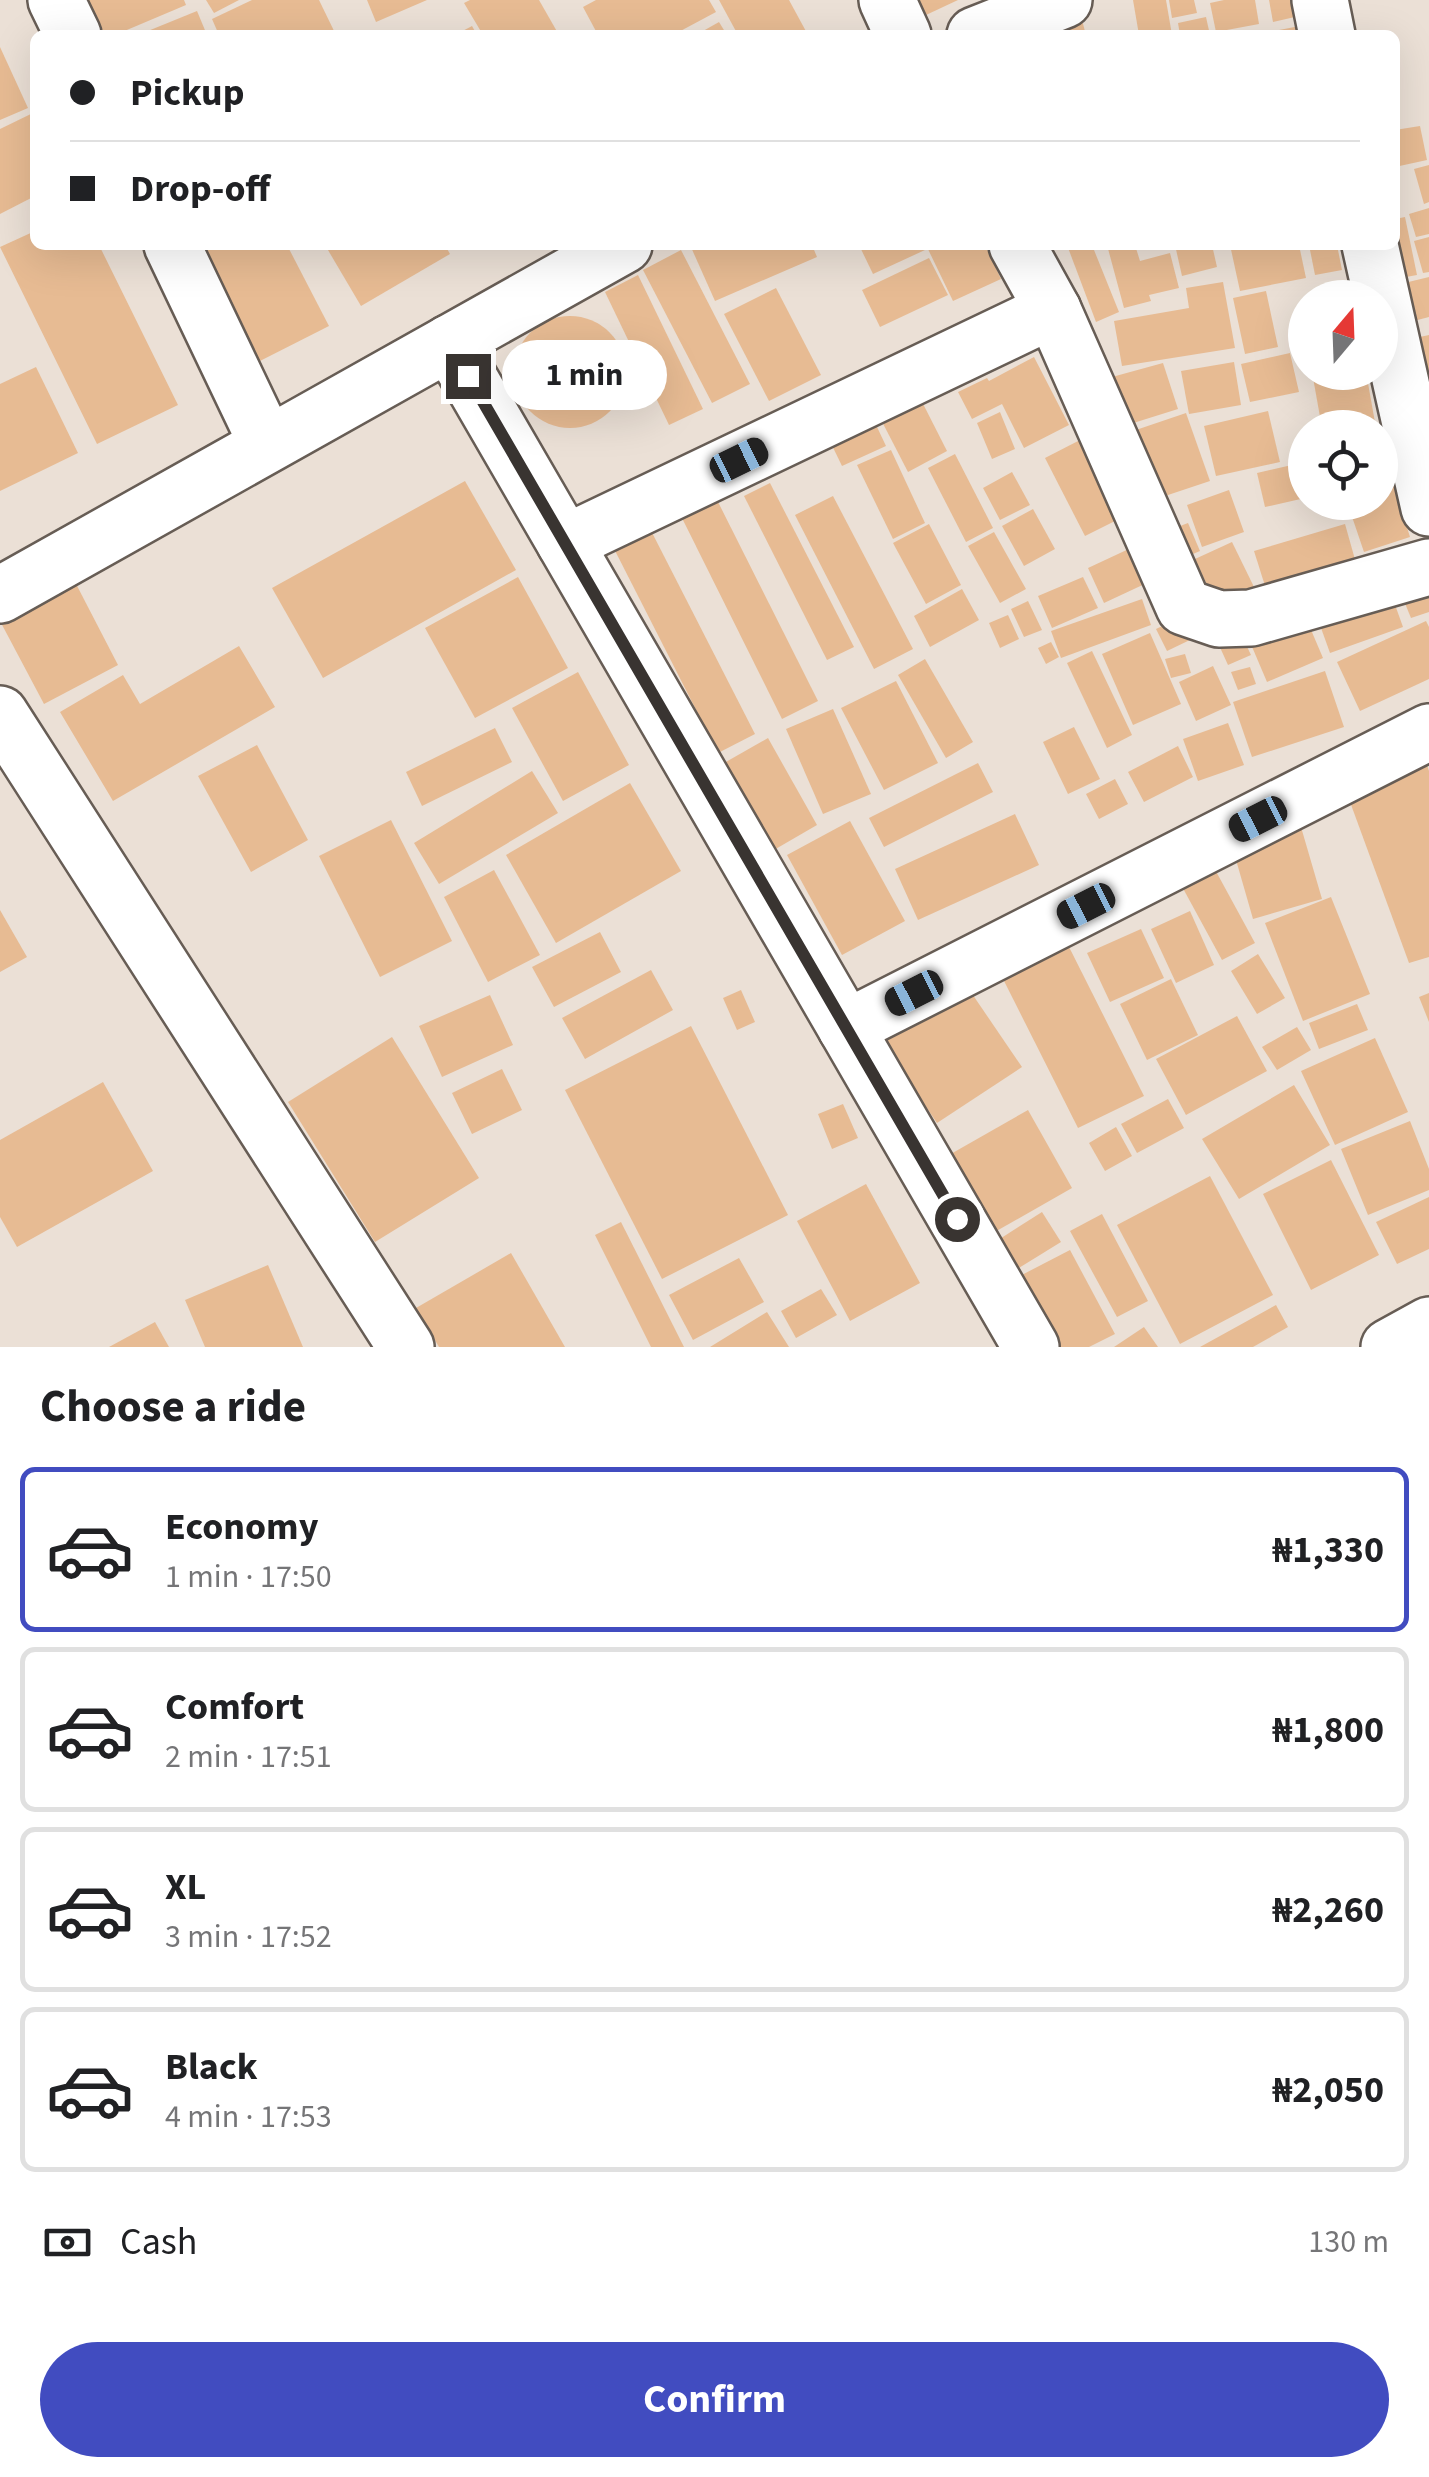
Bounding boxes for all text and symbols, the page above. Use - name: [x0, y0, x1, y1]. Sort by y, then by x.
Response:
- text: Pickup: [130, 66, 244, 120]
- text: Drop-off: [130, 162, 270, 216]
- north arrow: [1288, 280, 1398, 390]
- map controls: [1288, 280, 1398, 520]
- callout: 1 min: [503, 341, 668, 411]
- text: 1 min: [546, 352, 623, 398]
- route end: [446, 354, 491, 399]
- button: locate: [1288, 410, 1398, 520]
- car: [705, 433, 773, 487]
- car: [1224, 792, 1292, 846]
- car: [1052, 879, 1120, 933]
- car: [880, 966, 948, 1020]
- route start: [935, 1197, 980, 1242]
- text: Choose a ride: [40, 1375, 306, 1439]
- text: Economy: [165, 1500, 318, 1554]
- icon: car: [45, 1505, 135, 1595]
- text: ₦1,330: [1272, 1523, 1384, 1577]
- text: 1 min · 17:50: [165, 1554, 332, 1600]
- text: Comfort: [165, 1680, 304, 1734]
- icon: car: [45, 1685, 135, 1775]
- text: ₦1,800: [1272, 1703, 1384, 1757]
- text: 2 min · 17:51: [165, 1734, 332, 1780]
- text: XL: [165, 1860, 206, 1914]
- icon: car: [45, 1865, 135, 1955]
- text: ₦2,260: [1272, 1883, 1384, 1937]
- text: 3 min · 17:52: [165, 1914, 332, 1960]
- text: Black: [165, 2040, 258, 2094]
- icon: car: [45, 2045, 135, 2135]
- text: ₦2,050: [1272, 2063, 1384, 2117]
- text: 4 min · 17:53: [165, 2094, 332, 2140]
- icon: cash: [40, 2215, 95, 2270]
- text: Cash: [120, 2215, 197, 2269]
- text: 130 m: [1308, 2219, 1389, 2265]
- button: Confirm: [40, 2342, 1389, 2457]

